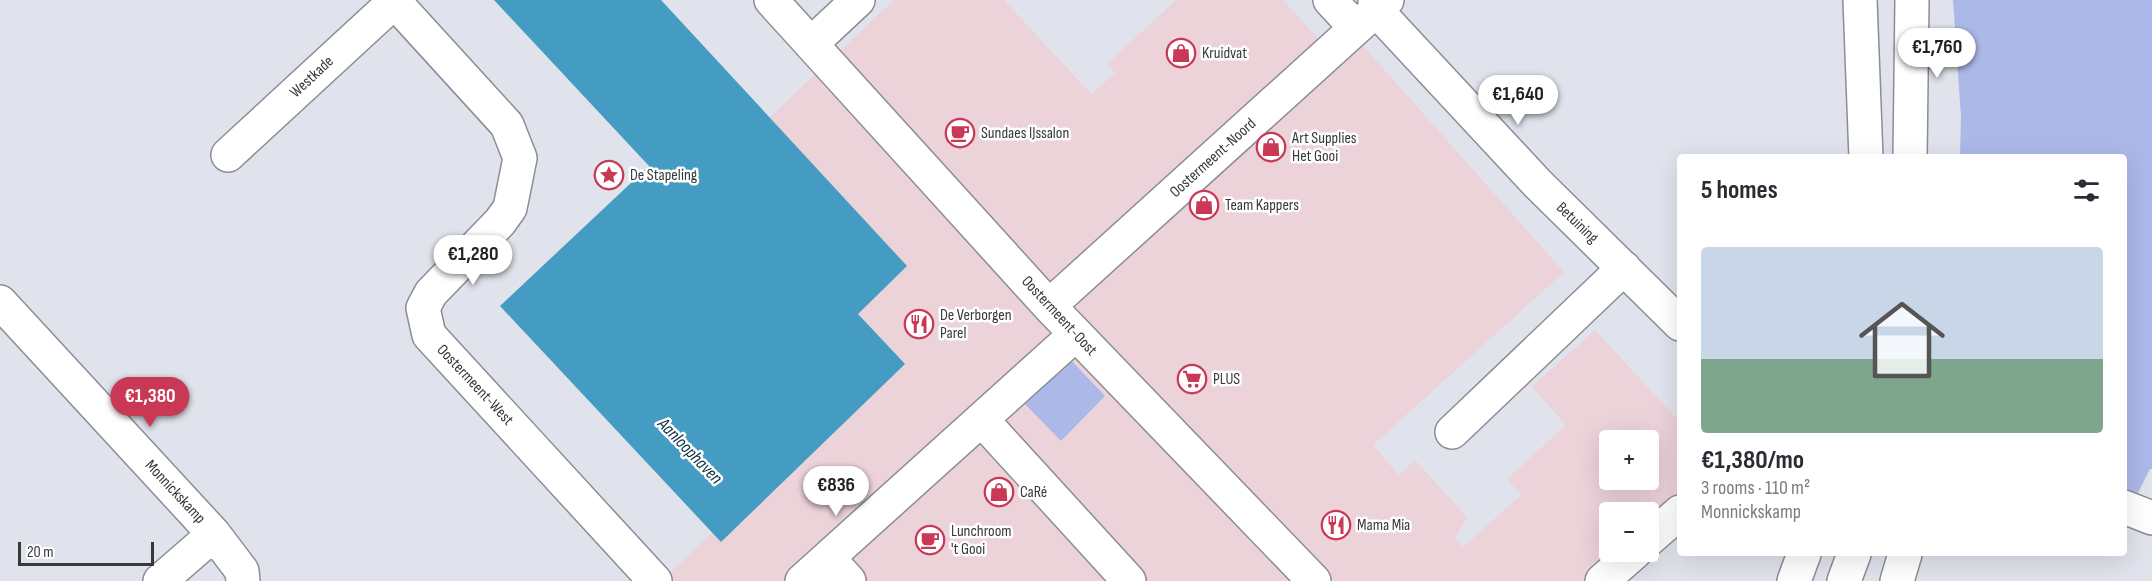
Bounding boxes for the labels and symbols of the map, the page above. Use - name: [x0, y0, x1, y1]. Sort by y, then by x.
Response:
- pin: €1,760: [1888, 28, 1986, 79]
- shop icon: Kruidvat: [1165, 37, 1197, 69]
- place label: Kruidvat: [1202, 44, 1247, 63]
- street label: Westkade: [286, 52, 338, 102]
- pin: €1,640: [1469, 75, 1567, 126]
- street label: Oostermeent-Noord: [1166, 114, 1260, 202]
- cafe icon: Sundaes IJssalon: [944, 117, 976, 149]
- place label: Sundaes IJssalon: [981, 124, 1069, 143]
- place label: Art Supplies Het Gooi: [1291, 129, 1357, 166]
- shop icon: Art Supplies Het Gooi: [1255, 131, 1287, 163]
- place icon: De Stapeling: [593, 159, 625, 191]
- place label: De Stapeling: [630, 166, 697, 185]
- shop icon: Team Kappers: [1188, 189, 1220, 221]
- place label: Team Kappers: [1225, 196, 1299, 215]
- street label: Betuining: [1552, 198, 1602, 248]
- pin: €1,280: [424, 235, 522, 286]
- street label: Oostermeent-Oost: [1017, 272, 1101, 360]
- place label: De Verborgen Parel: [940, 306, 1012, 343]
- restaurant icon: De Verborgen Parel: [903, 308, 935, 340]
- street label: Oostermeent-West: [433, 341, 517, 429]
- supermarket icon: PLUS: [1176, 363, 1208, 395]
- place label: PLUS: [1213, 370, 1240, 389]
- pin: €1,380: [101, 377, 199, 428]
- water label: Aanloophaven: [653, 413, 727, 489]
- street label: Monnickskamp: [141, 456, 209, 528]
- pin: €836: [800, 466, 872, 517]
- shop icon: CaRé: [983, 476, 1015, 508]
- place label: CaRé: [1020, 483, 1047, 502]
- restaurant icon: Mama Mia: [1320, 509, 1352, 541]
- place label: Mama Mia: [1357, 516, 1410, 535]
- place label: Lunchroom 't Gooi: [951, 522, 1012, 559]
- cafe icon: Lunchroom 't Gooi: [914, 524, 946, 556]
- scale bar: [18, 539, 154, 566]

